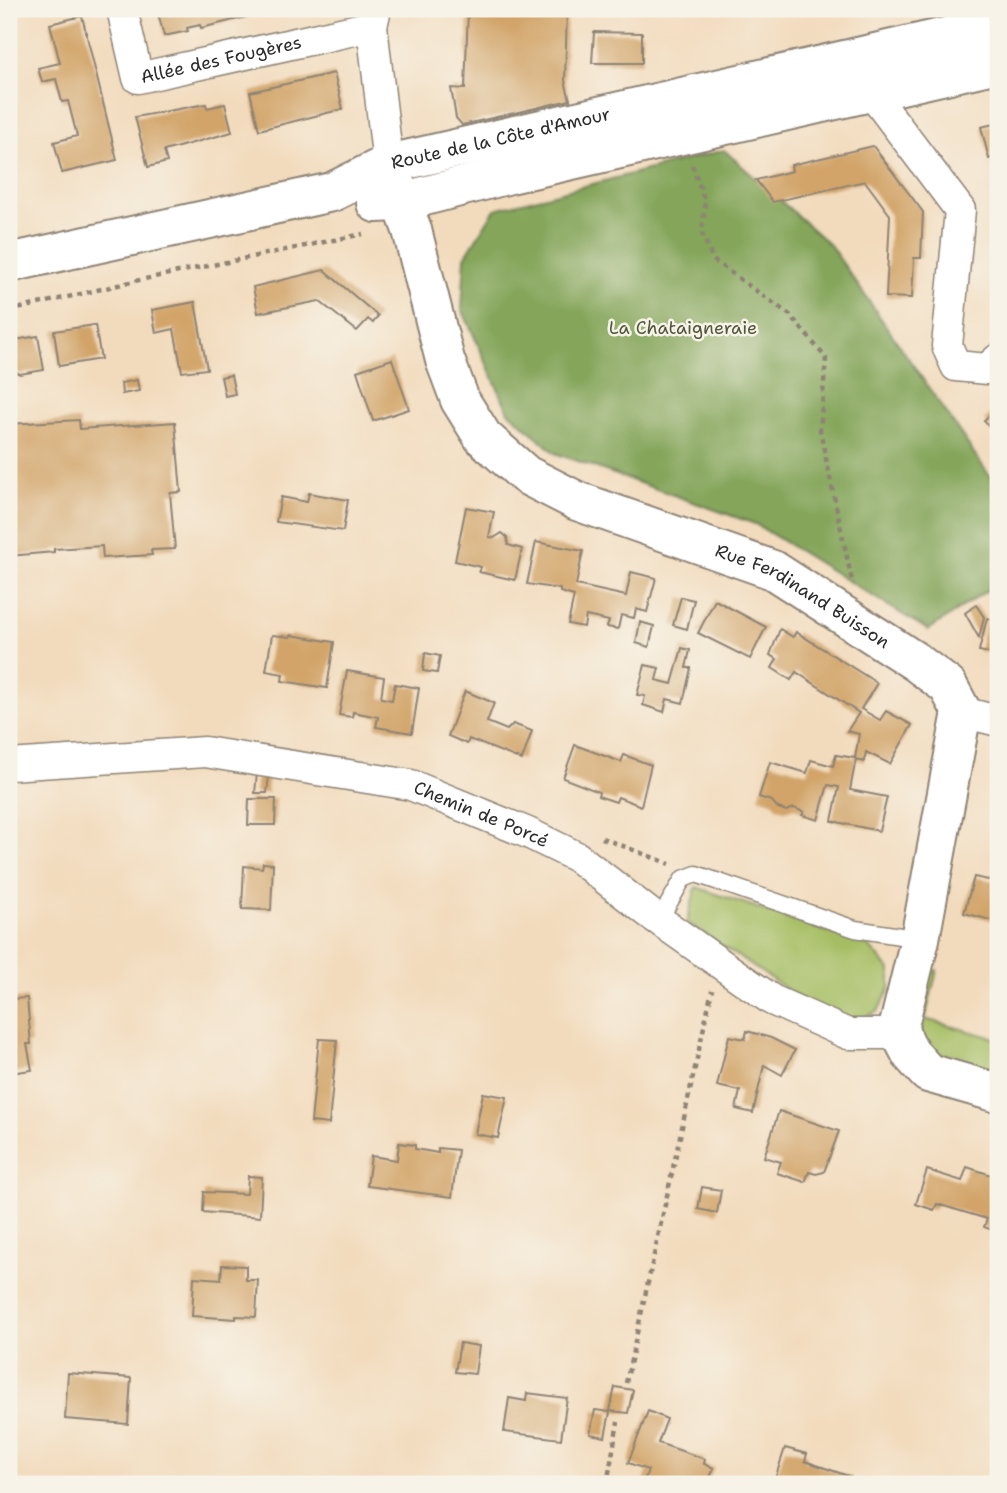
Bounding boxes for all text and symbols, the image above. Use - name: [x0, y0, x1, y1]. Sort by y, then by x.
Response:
- street label: Allée des Fougères: [138, 30, 304, 89]
- street label: Route de la Côte d'Amour: [389, 102, 613, 175]
- park label: La Chataigneraie: [609, 316, 757, 340]
- street label: Rue Ferdinand Buisson: [712, 539, 894, 654]
- street label: Chemin de Porcé: [410, 775, 553, 853]

